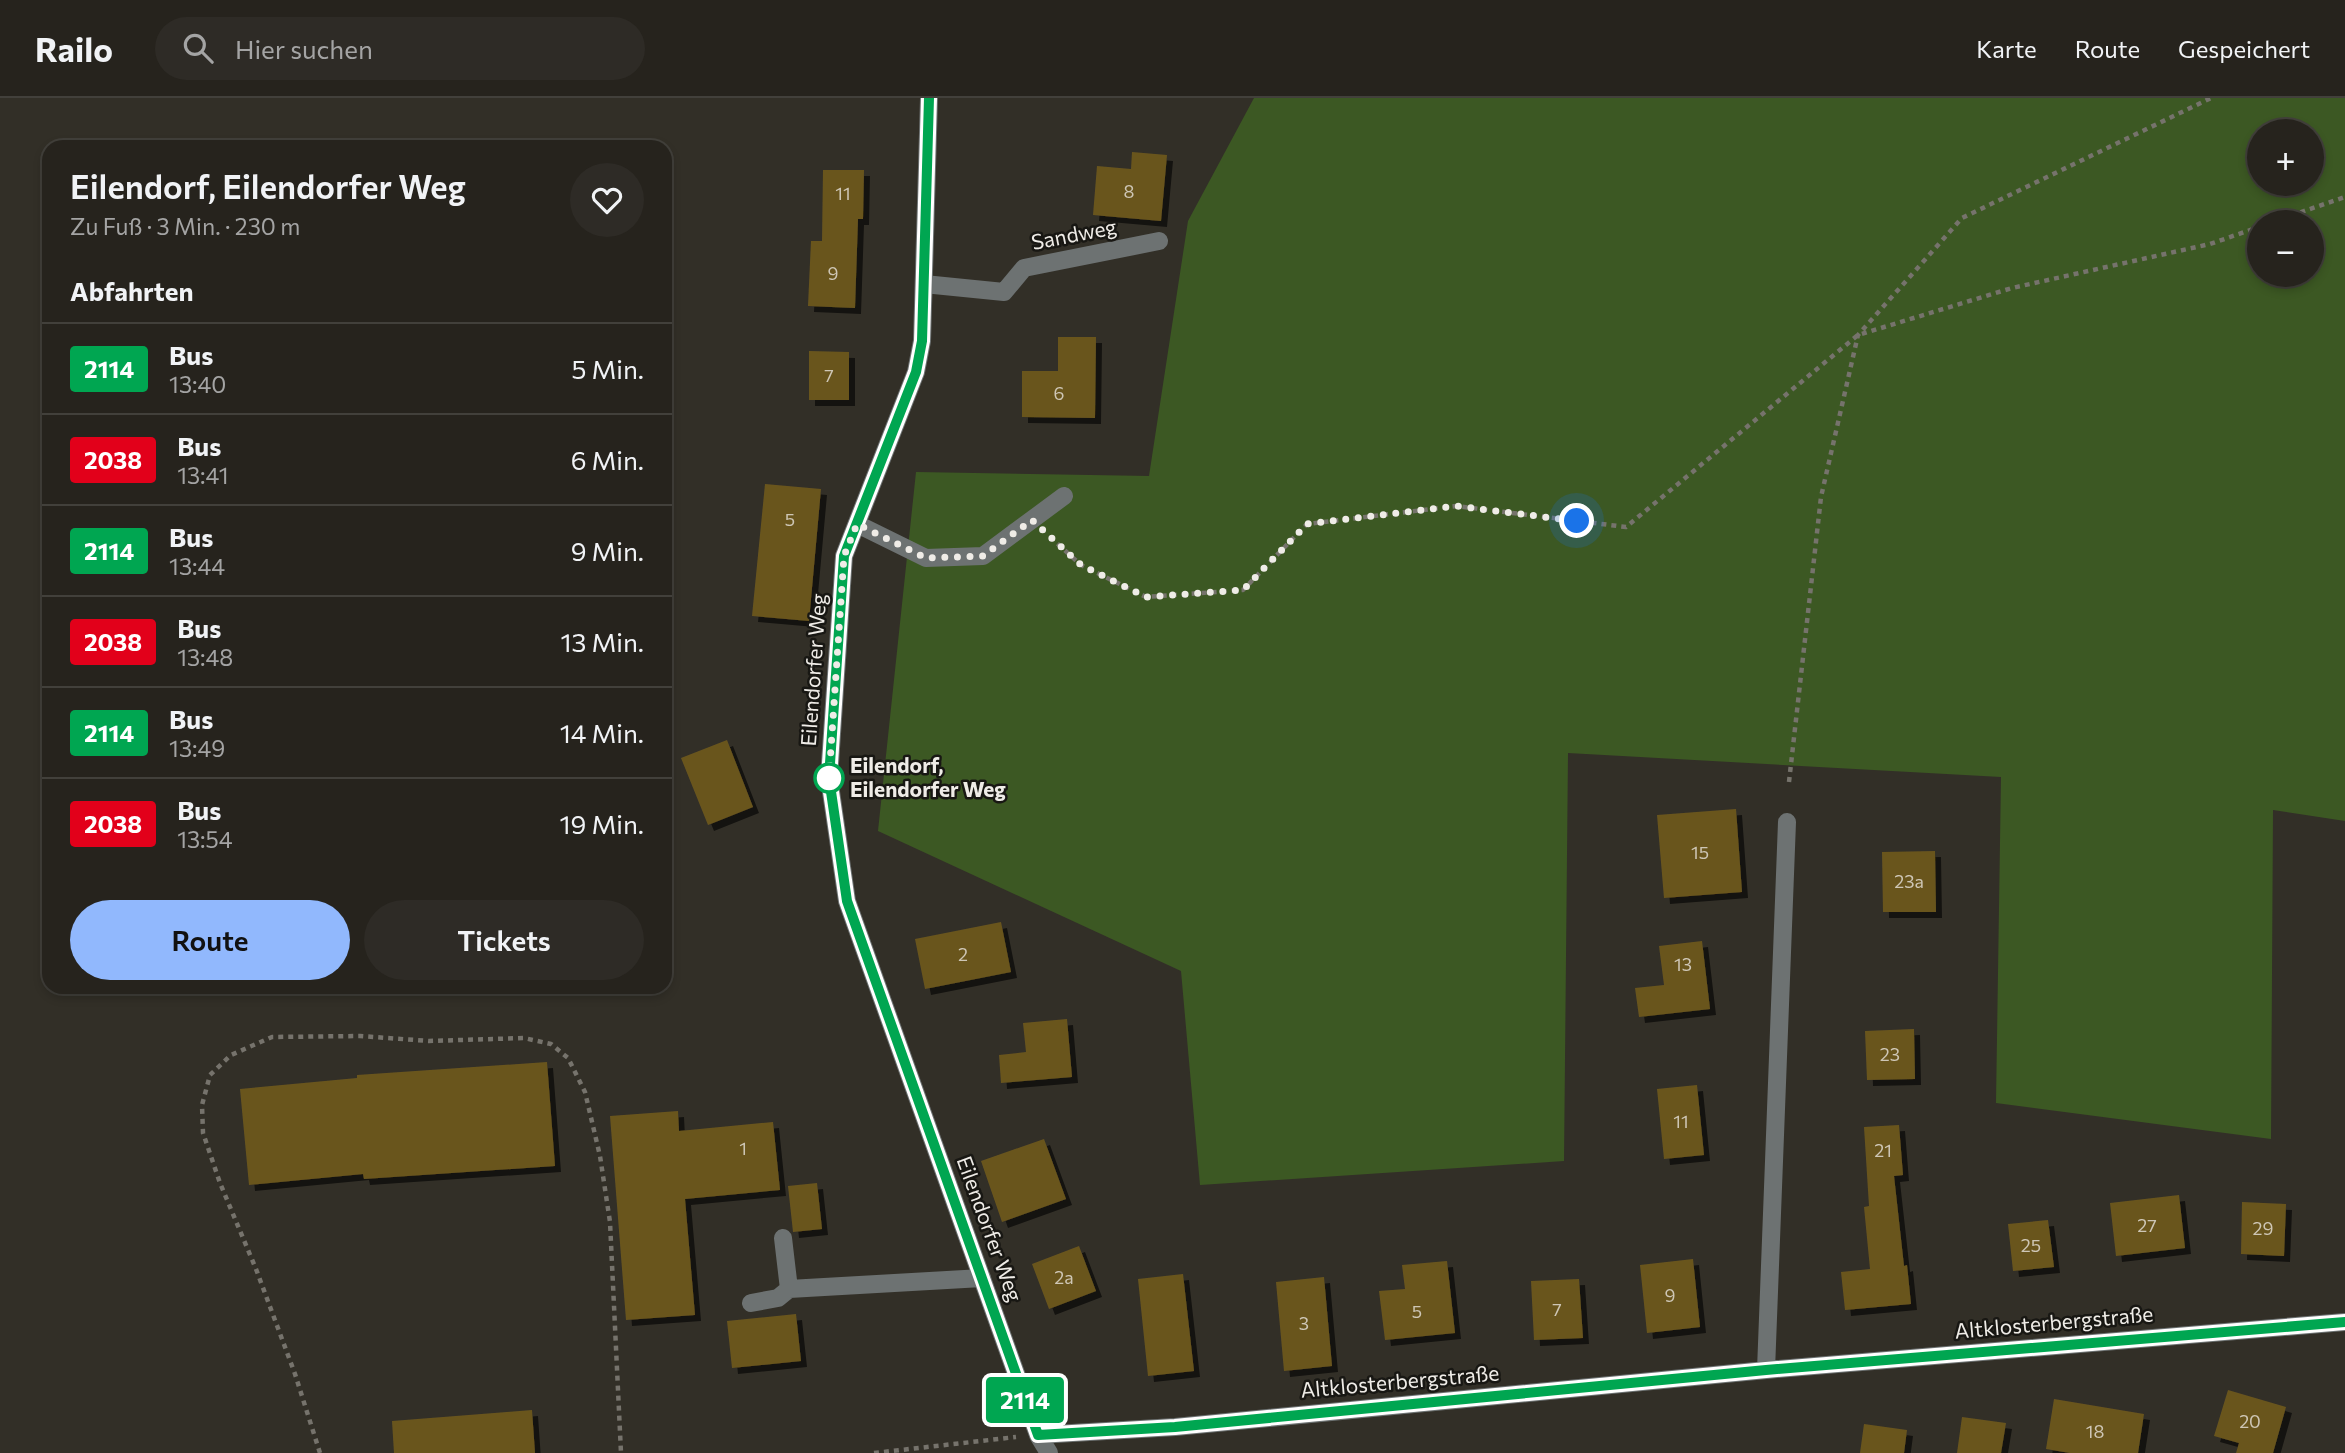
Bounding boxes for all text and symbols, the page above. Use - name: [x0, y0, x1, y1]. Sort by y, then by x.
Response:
- search box: [155, 17, 645, 80]
- text: Railo: [35, 28, 113, 69]
- icon: search: [179, 29, 217, 67]
- text: Hier suchen: [235, 33, 373, 64]
- text: Karte: [1976, 34, 2037, 63]
- text: Route: [2075, 34, 2140, 63]
- text: Gespeichert: [2178, 34, 2310, 63]
- map controls: [2247, 119, 2324, 287]
- button: +: [2247, 119, 2324, 196]
- button: heart: [570, 163, 644, 237]
- text: Eilendorf, Eilendorfer Weg: [70, 165, 466, 206]
- house number: 8: [1124, 180, 1135, 202]
- house number: 11: [835, 182, 851, 204]
- button: −: [2247, 210, 2324, 287]
- text: Zu Fuß · 3 Min. · 230 m: [70, 212, 300, 240]
- street label: Sandweg: [1029, 213, 1118, 254]
- house number: 9: [828, 262, 838, 284]
- text: Abfahrten: [70, 275, 193, 306]
- text: Bus: [169, 339, 213, 370]
- text: 5 Min.: [571, 353, 644, 384]
- text: 2114: [84, 354, 134, 383]
- house number: 7: [824, 364, 834, 386]
- text: 13:40: [169, 370, 226, 398]
- house number: 6: [1054, 382, 1064, 404]
- text: Bus: [177, 430, 221, 461]
- text: 6 Min.: [571, 444, 644, 475]
- text: 2038: [84, 445, 142, 474]
- text: 13:41: [177, 461, 228, 489]
- your location: [1559, 503, 1594, 538]
- house number: 5: [785, 508, 795, 530]
- text: Bus: [169, 521, 213, 552]
- text: 9 Min.: [571, 535, 644, 566]
- text: 2114: [84, 536, 134, 565]
- text: 13:44: [169, 552, 225, 580]
- street label: Eilendorfer Weg: [795, 593, 830, 747]
- text: Bus: [177, 612, 221, 643]
- text: 13 Min.: [560, 626, 644, 657]
- text: 2038: [84, 627, 142, 656]
- text: 13:48: [177, 643, 233, 671]
- text: Bus: [169, 703, 213, 734]
- text: 14 Min.: [560, 717, 644, 748]
- text: 2114: [84, 718, 134, 747]
- text: 13:49: [169, 734, 225, 762]
- place label: Eilendorf, Eilendorfer Weg: [850, 752, 1006, 801]
- marker: Eilendorf, Eilendorfer Weg: [814, 763, 844, 793]
- text: Bus: [177, 794, 221, 825]
- text: 19 Min.: [560, 808, 644, 839]
- text: 2038: [84, 809, 142, 838]
- text: 13:54: [177, 825, 233, 853]
- house number: 15: [1691, 841, 1709, 863]
- house number: 23a: [1894, 870, 1924, 892]
- button: Route: [70, 900, 350, 980]
- button: Tickets: [364, 900, 644, 980]
- house number: 2: [958, 943, 968, 965]
- house number: 13: [1674, 953, 1692, 975]
- house number: 23: [1880, 1043, 1900, 1065]
- house number: 11: [1673, 1110, 1689, 1132]
- house number: 1: [739, 1137, 747, 1159]
- house number: 21: [1874, 1139, 1892, 1161]
- street label: Eilendorfer Weg: [952, 1152, 1028, 1305]
- house number: 27: [2137, 1214, 2157, 1236]
- house number: 29: [2253, 1217, 2273, 1239]
- house number: 25: [2021, 1234, 2041, 1256]
- house number: 2a: [1054, 1266, 1074, 1288]
- house number: 9: [1665, 1284, 1675, 1306]
- house number: 7: [1552, 1298, 1562, 1320]
- house number: 5: [1412, 1300, 1422, 1322]
- street label: Altklosterbergstraße: [1954, 1300, 2154, 1343]
- house number: 3: [1299, 1312, 1309, 1334]
- street label: Altklosterbergstraße: [1300, 1359, 1500, 1402]
- line badge: 2114: [976, 1377, 1074, 1423]
- text: 2114: [1000, 1385, 1050, 1414]
- house number: 20: [2239, 1410, 2261, 1432]
- house number: 18: [2086, 1420, 2104, 1442]

